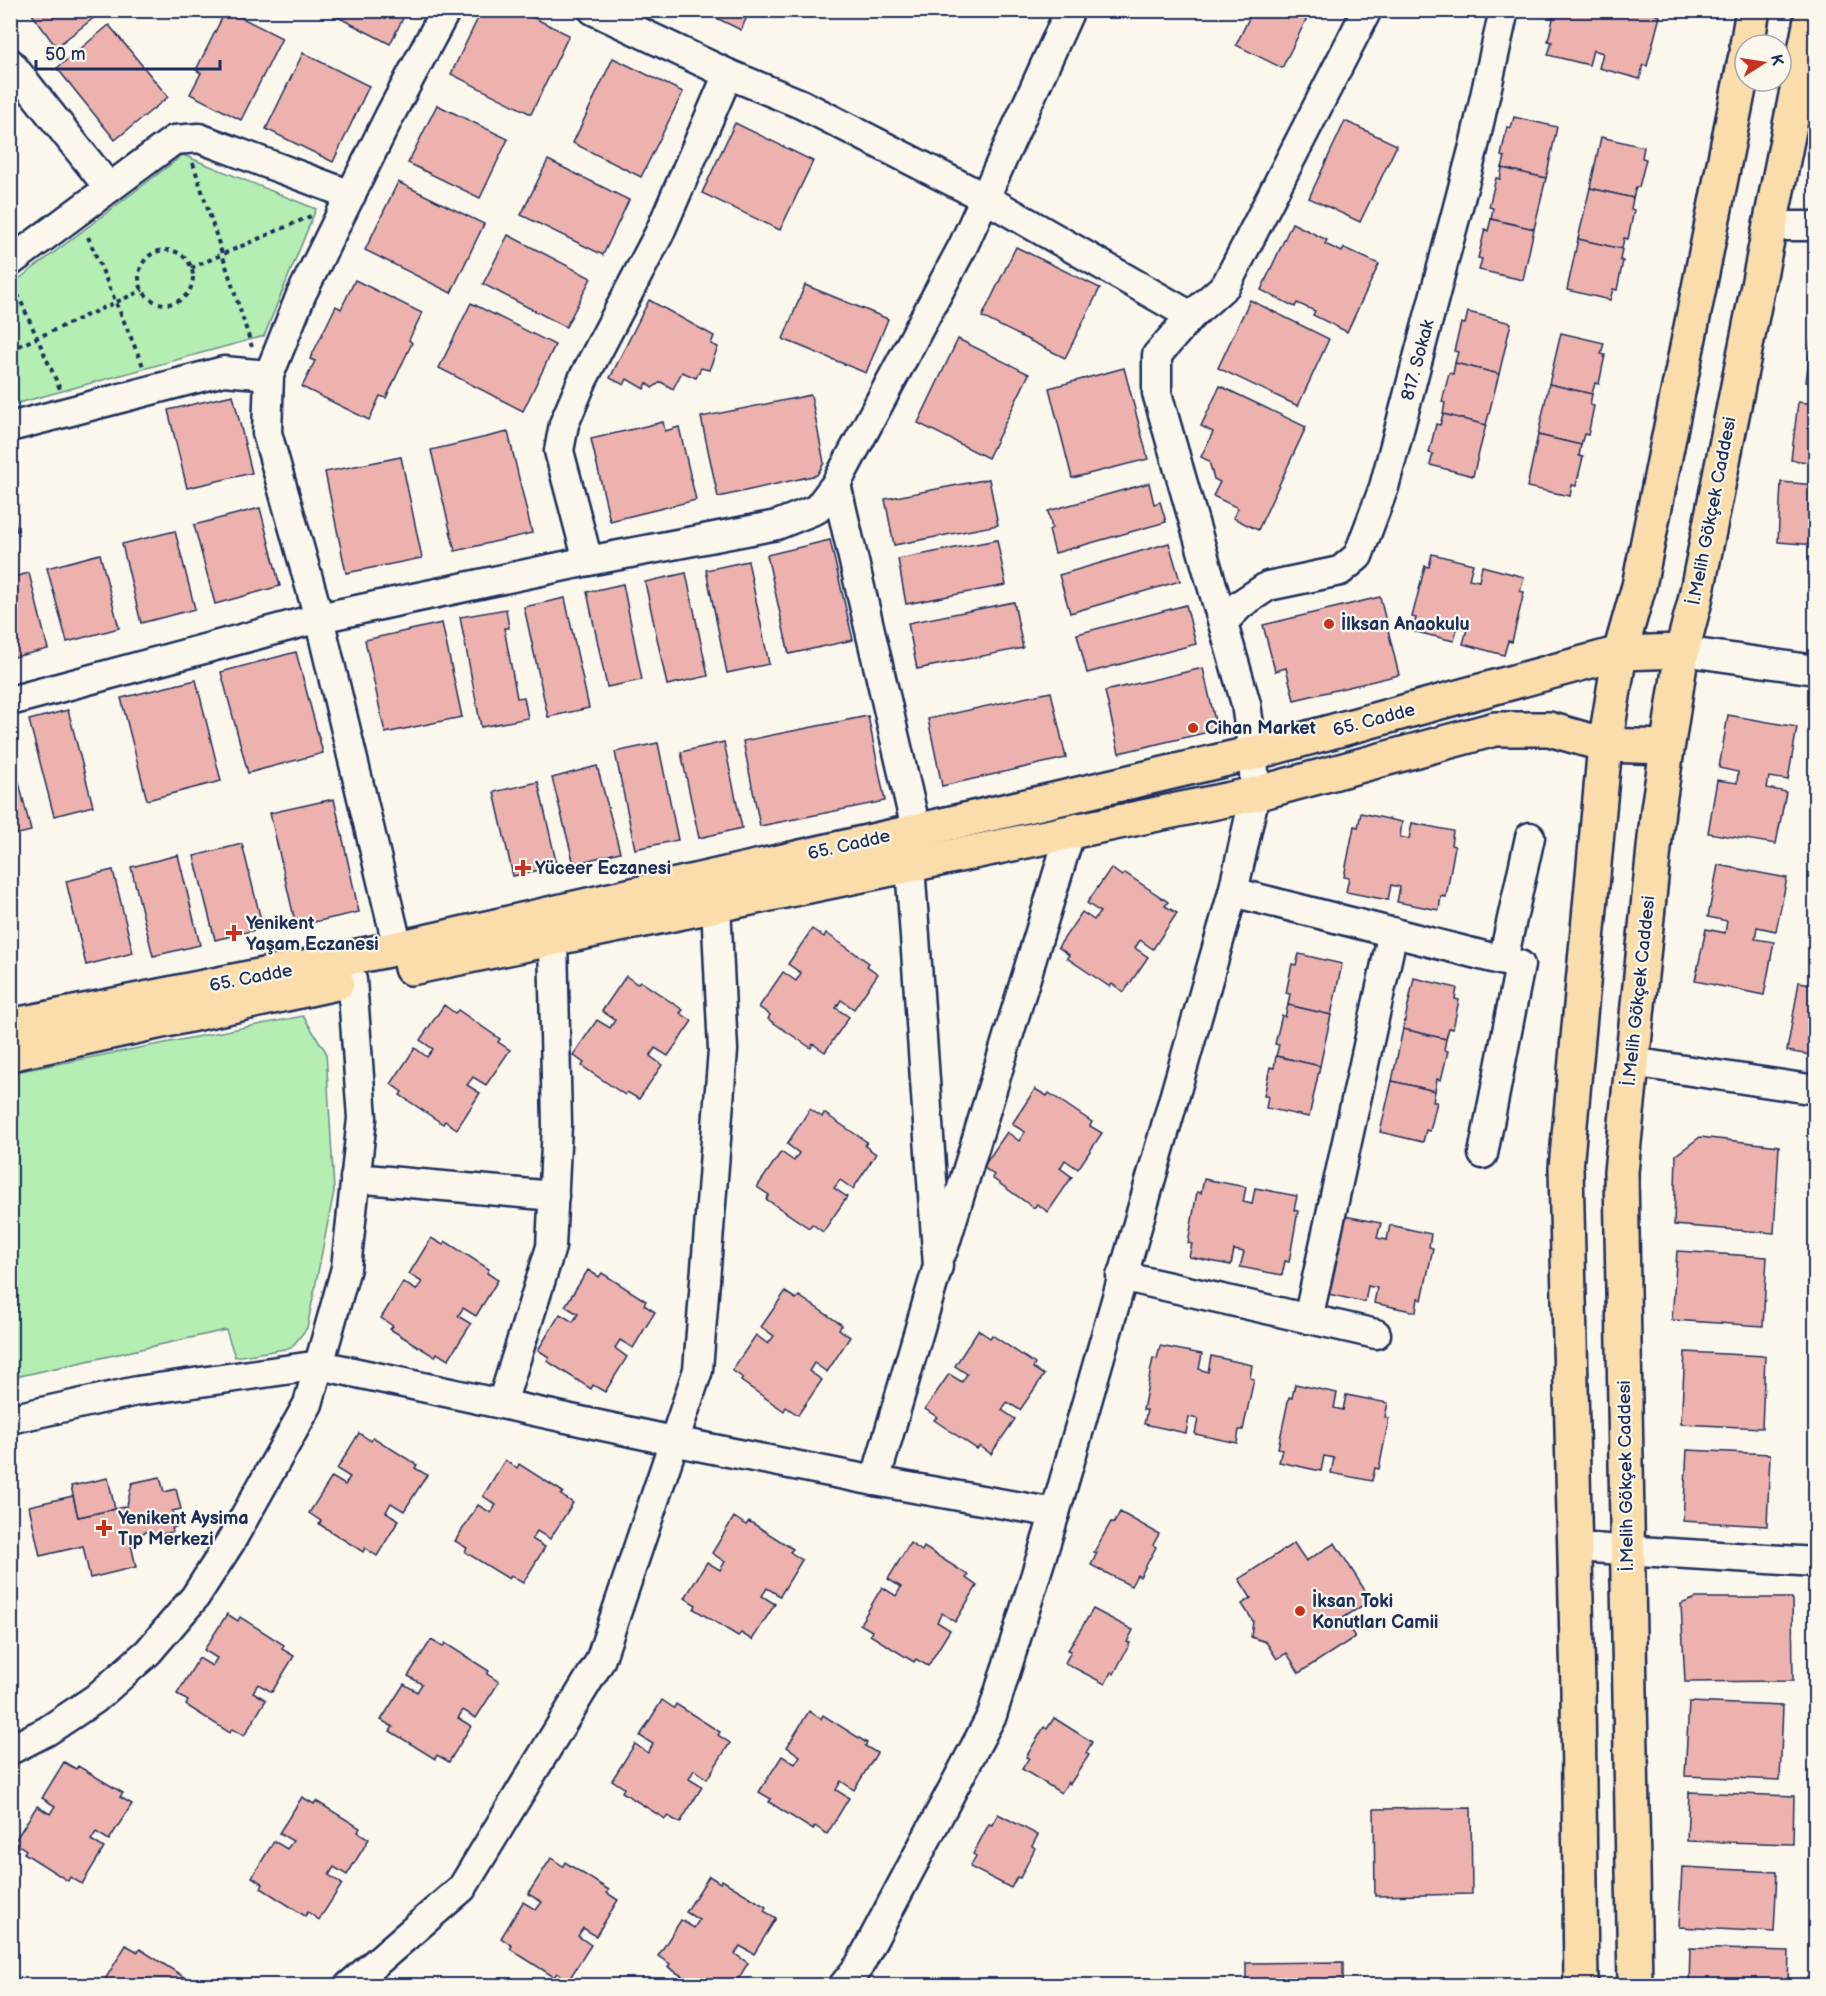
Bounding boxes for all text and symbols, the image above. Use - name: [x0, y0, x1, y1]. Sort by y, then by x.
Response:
- scale bar: [36, 33, 220, 71]
- north arrow: [1733, 33, 1793, 93]
- text: 50 m: [45, 44, 86, 65]
- text: K: [1766, 53, 1787, 68]
- street label: 817. Sokak: [1397, 317, 1439, 403]
- street label: İ.Melih Gökçek Caddesi: [1682, 415, 1741, 607]
- place label: İlksan Anaokulu: [1341, 611, 1470, 635]
- marker: İlksan Anaokulu: [1322, 617, 1336, 631]
- street label: 65. Cadde: [1331, 699, 1418, 741]
- place label: Cihan Market: [1205, 718, 1316, 739]
- marker: Cihan Market: [1186, 721, 1200, 735]
- street label: 65. Cadde: [806, 825, 893, 865]
- place label: Yüceer Eczanesi: [535, 858, 671, 879]
- marker: Yüceer Eczanesi: [516, 861, 530, 875]
- street label: İ.Melih Gökçek Caddesi: [1618, 895, 1659, 1087]
- place label: Yenikent Yaşam Eczanesi: [246, 913, 379, 955]
- marker: Yenikent Yaşam Eczanesi: [227, 926, 241, 940]
- street label: 65. Cadde: [208, 960, 295, 996]
- street label: İ.Melih Gökçek Caddesi: [1613, 1380, 1638, 1572]
- place label: Yenikent Aysima Tıp Merkezi: [118, 1508, 249, 1550]
- marker: Yenikent Aysima Tıp Merkezi: [95, 1519, 113, 1537]
- place label: İksan Toki Konutları Camii: [1312, 1588, 1438, 1633]
- marker: İksan Toki Konutları Camii: [1293, 1604, 1307, 1618]

